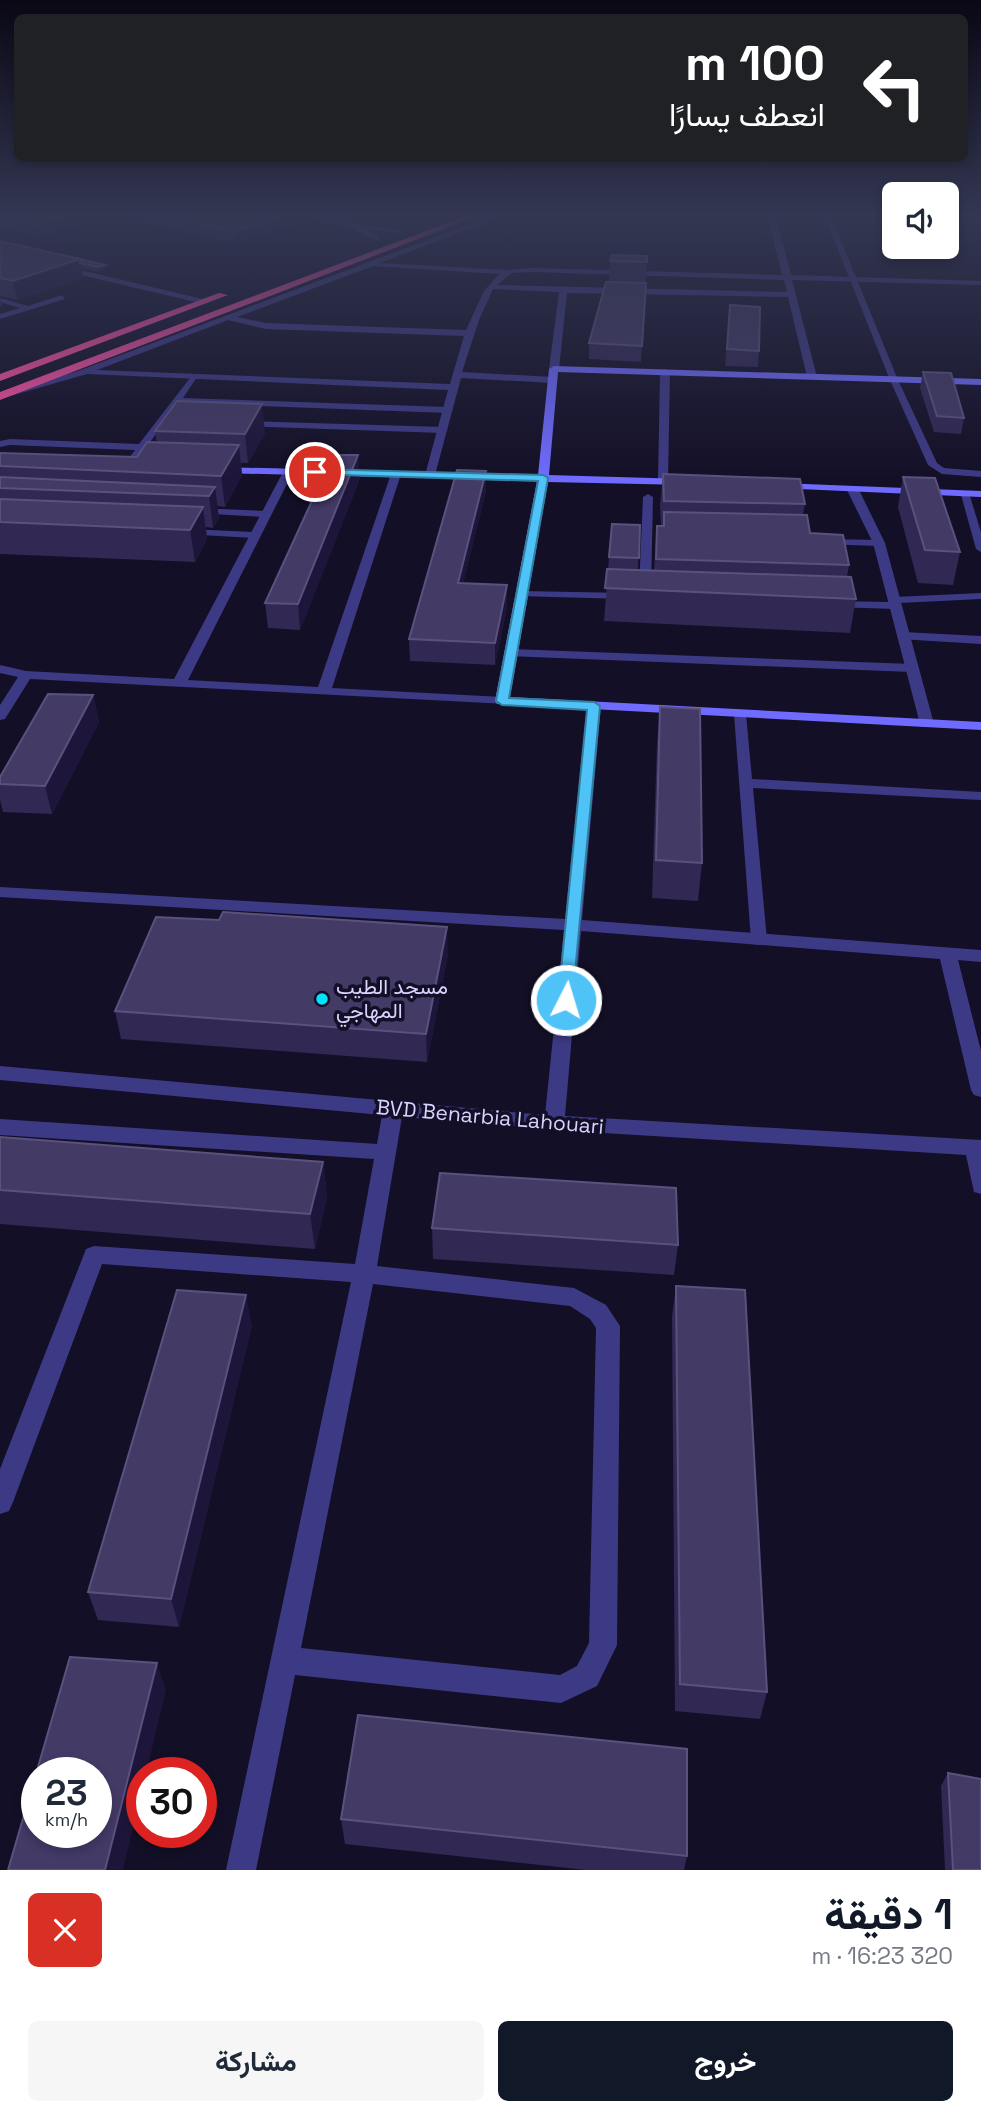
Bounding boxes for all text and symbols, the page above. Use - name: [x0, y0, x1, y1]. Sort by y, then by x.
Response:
- text: 100 m: [685, 32, 825, 94]
- icon: left: [849, 42, 940, 133]
- text: انعطف يسارًا: [669, 95, 825, 135]
- map controls: [882, 182, 959, 259]
- button: sound: [882, 182, 959, 259]
- pin: [285, 442, 345, 502]
- icon: arrive: [296, 453, 334, 491]
- position arrow: [529, 963, 603, 1037]
- place label: مسجد الطيب المهاجي: [336, 973, 448, 1028]
- marker: مسجد الطيب المهاجي: [314, 991, 330, 1007]
- street label: BVD Benarbia Lahouari: [375, 1093, 605, 1140]
- speed limit sign: 30: [126, 1757, 217, 1848]
- text: 23: [45, 1771, 88, 1815]
- text: km/h: [45, 1808, 88, 1831]
- text: 1 دقيقة: [824, 1888, 953, 1941]
- button: close: [28, 1893, 102, 1967]
- text: 320 m · 16:23: [811, 1941, 953, 1971]
- button: مشاركة: [28, 2021, 484, 2101]
- button: خروج: [498, 2021, 953, 2101]

